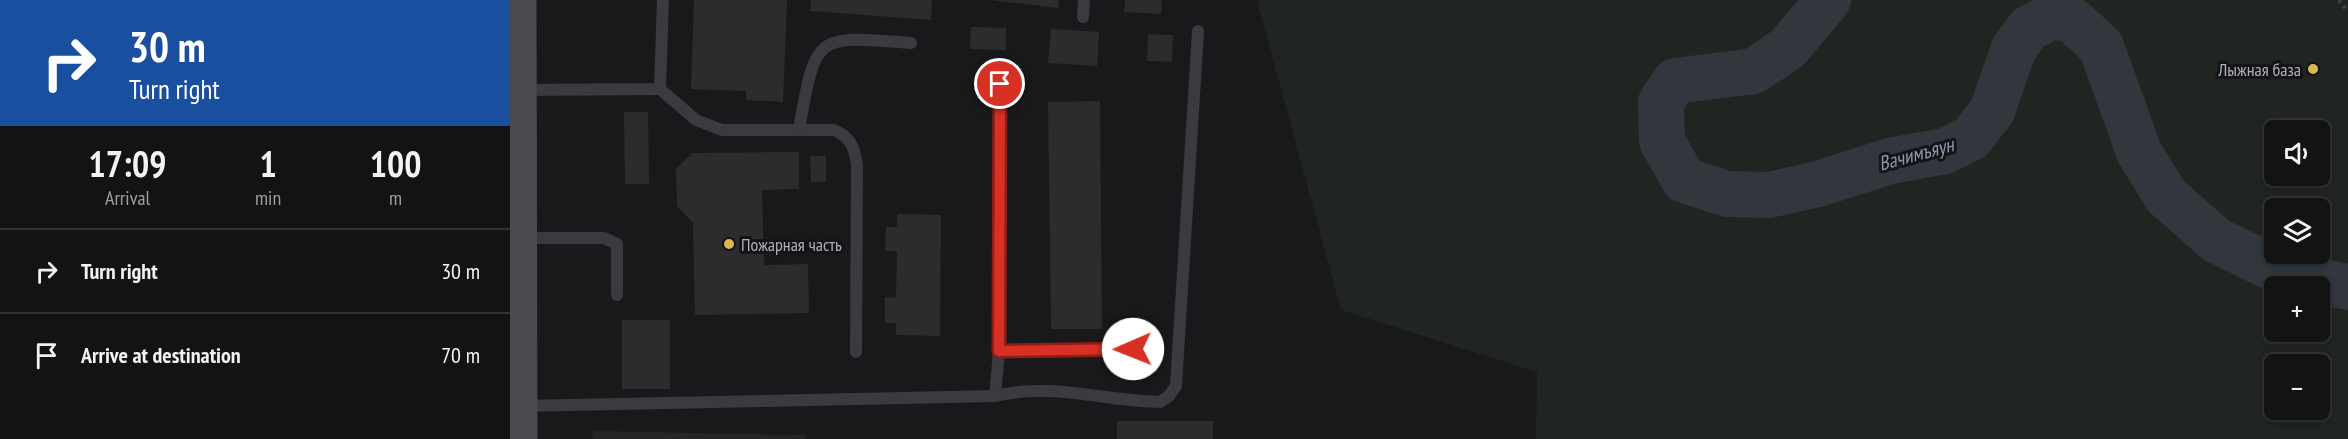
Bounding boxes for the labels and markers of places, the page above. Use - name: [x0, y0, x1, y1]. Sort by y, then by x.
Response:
- pin: [974, 58, 1025, 109]
- place label: Лыжная база: [2217, 58, 2301, 81]
- marker: Лыжная база: [2306, 62, 2320, 76]
- place label: Пожарная часть: [741, 233, 842, 256]
- marker: Пожарная часть: [722, 237, 736, 251]

